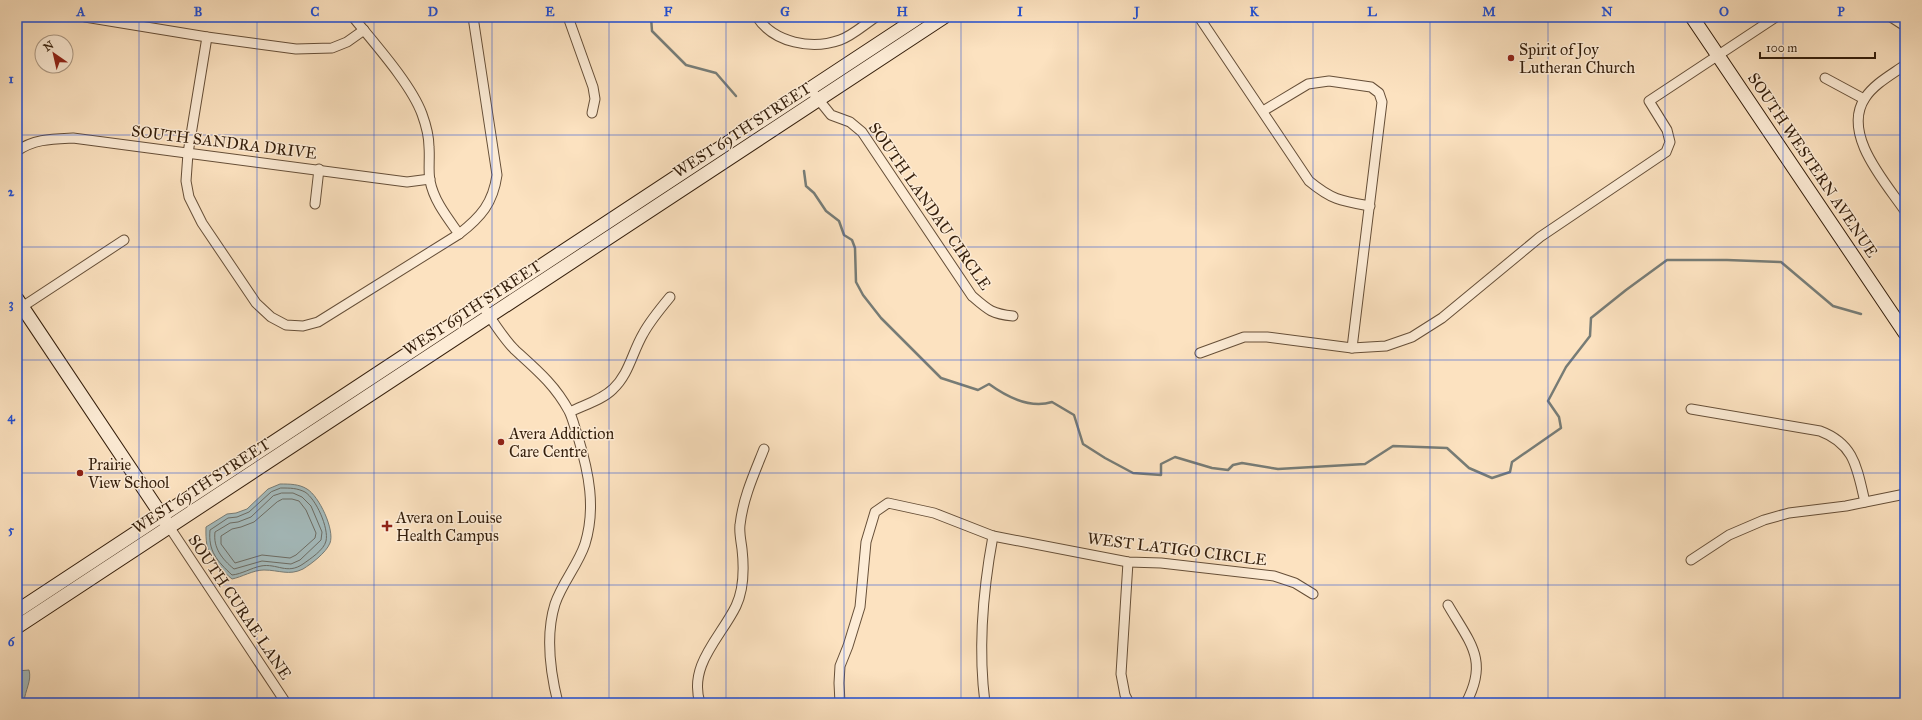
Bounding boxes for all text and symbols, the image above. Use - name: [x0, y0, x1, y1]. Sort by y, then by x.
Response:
- text: A: [76, 4, 86, 20]
- text: B: [194, 4, 203, 20]
- text: C: [311, 4, 320, 20]
- text: D: [428, 4, 438, 20]
- text: E: [545, 4, 555, 20]
- text: F: [664, 4, 673, 20]
- text: G: [780, 4, 790, 20]
- text: H: [896, 4, 908, 20]
- text: I: [1017, 4, 1023, 20]
- text: J: [1132, 4, 1140, 20]
- text: K: [1249, 4, 1259, 20]
- text: L: [1367, 4, 1377, 20]
- text: M: [1482, 4, 1496, 20]
- text: N: [1601, 4, 1613, 20]
- text: O: [1719, 4, 1729, 20]
- text: P: [1837, 4, 1845, 20]
- north arrow: [34, 34, 74, 74]
- scale bar: [1760, 34, 1875, 60]
- text: N: [41, 38, 57, 54]
- place label: Spirit of Joy Lutheran Church: [1519, 40, 1635, 77]
- text: 100 m: [1766, 41, 1797, 55]
- marker: Spirit of Joy Lutheran Church: [1506, 53, 1516, 63]
- street label: SOUTH WESTERN AVENUE: [1744, 69, 1882, 261]
- text: 1: [8, 71, 14, 87]
- street label: WEST 69TH STREET: [669, 78, 815, 182]
- street label: SOUTH LANDAU CIRCLE: [865, 119, 995, 293]
- street label: SOUTH SANDRA DRIVE: [130, 121, 318, 163]
- text: 2: [8, 184, 15, 200]
- street label: WEST 69TH STREET: [399, 256, 545, 360]
- text: 3: [8, 296, 14, 312]
- text: 4: [7, 409, 15, 425]
- place label: Avera Addiction Care Centre: [508, 424, 615, 461]
- street label: WEST 69TH STREET: [128, 434, 274, 538]
- marker: Avera Addiction Care Centre: [496, 437, 506, 447]
- place label: Prairie View School: [87, 455, 170, 492]
- marker: Prairie View School: [75, 468, 85, 478]
- place label: Avera on Louise Health Campus: [395, 508, 503, 545]
- marker: Avera on Louise Health Campus: [381, 520, 393, 532]
- text: 5: [8, 522, 15, 538]
- street label: WEST LATIGO CIRCLE: [1086, 529, 1268, 569]
- street label: SOUTH CURAE LANE: [184, 531, 296, 683]
- text: 6: [8, 634, 16, 650]

